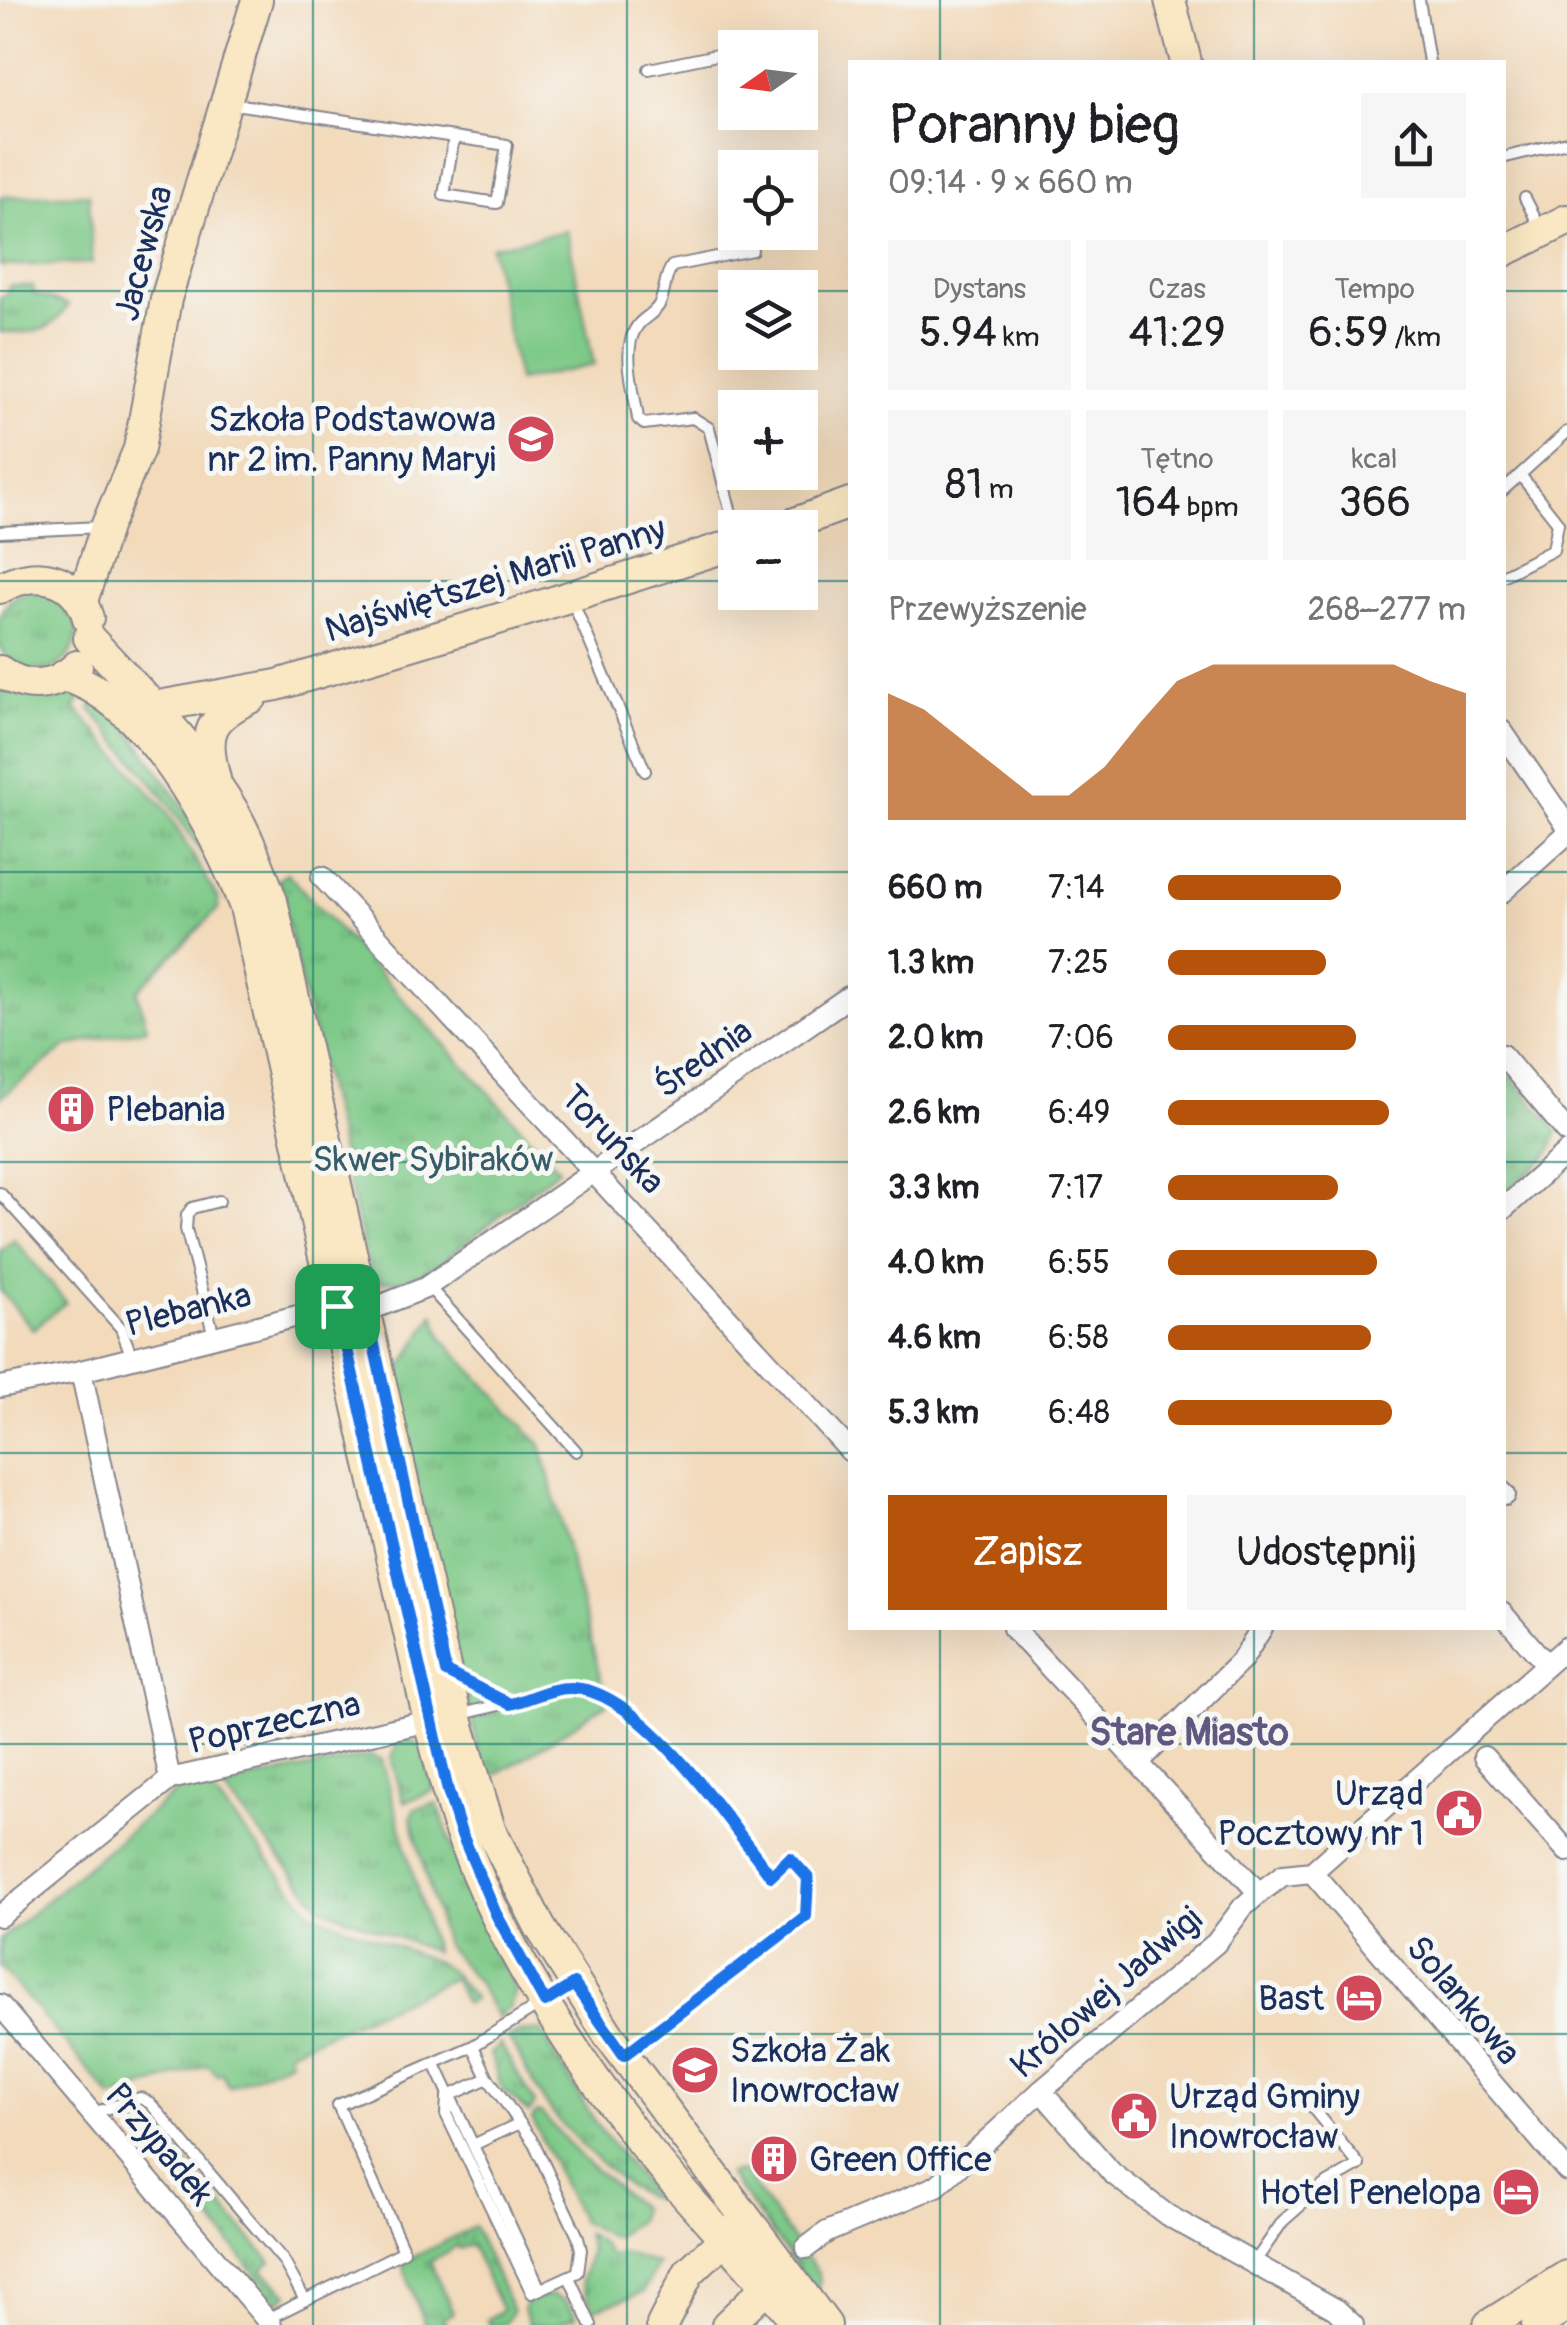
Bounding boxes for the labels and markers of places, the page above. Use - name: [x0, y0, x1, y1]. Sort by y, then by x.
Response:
- place label: Szkoła Podstawowa nr 2 im. Panny Maryi: [207, 398, 496, 482]
- school or university icon: Szkoła Podstawowa nr 2 im. Panny Maryi: [505, 413, 557, 465]
- building icon: Plebania: [45, 1083, 97, 1135]
- place label: Plebania: [106, 1088, 226, 1132]
- pin: [295, 1264, 380, 1349]
- place label: Urząd Pocztowy nr 1: [1218, 1772, 1424, 1856]
- public building icon: Urząd Pocztowy nr 1: [1433, 1787, 1485, 1839]
- hotel icon: Bast: [1333, 1972, 1385, 2024]
- place label: Bast: [1258, 1977, 1325, 2021]
- place label: Szkoła Żak Inowrocław: [730, 2029, 900, 2113]
- school or university icon: Szkoła Żak Inowrocław: [669, 2044, 721, 2096]
- place label: Urząd Gminy Inowrocław: [1169, 2075, 1360, 2159]
- public building icon: Urząd Gminy Inowrocław: [1108, 2090, 1160, 2142]
- building icon: Green Office: [748, 2133, 800, 2185]
- place label: Green Office: [809, 2138, 992, 2182]
- hotel icon: Hotel Penelopa: [1490, 2166, 1542, 2218]
- place label: Hotel Penelopa: [1260, 2171, 1481, 2215]

